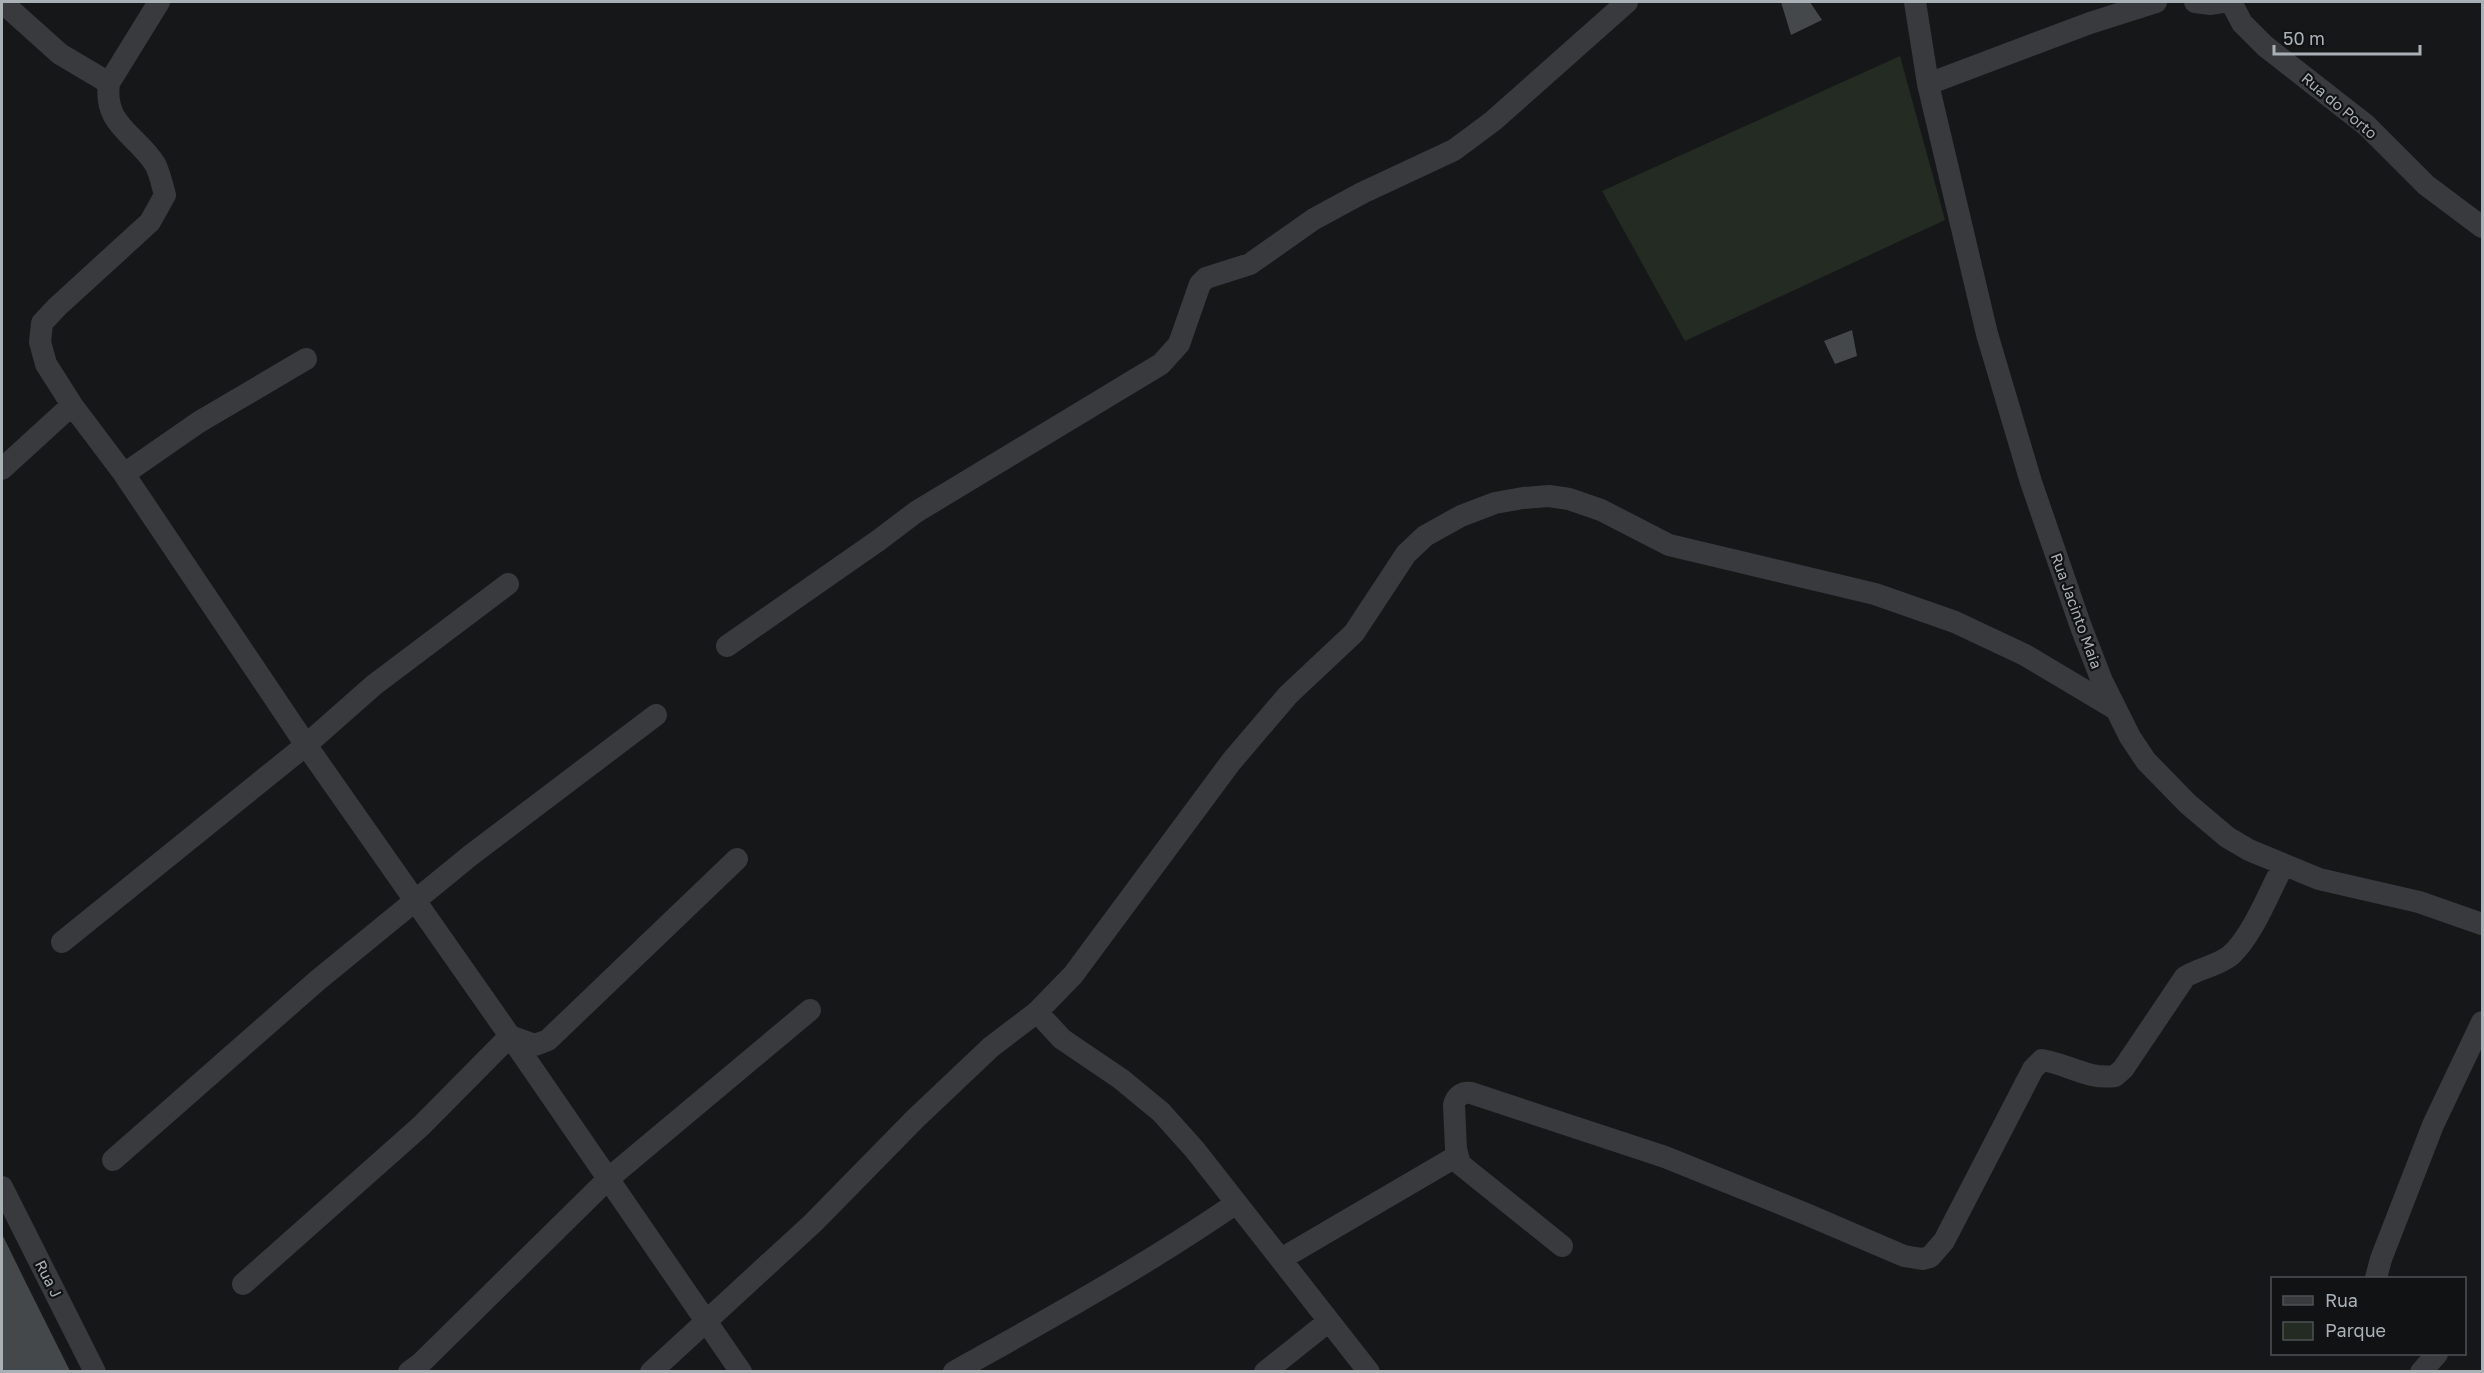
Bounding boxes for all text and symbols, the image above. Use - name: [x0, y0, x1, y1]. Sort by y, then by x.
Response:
- scale bar: [2274, 18, 2420, 56]
- text: 50 m: [2283, 27, 2325, 49]
- street label: Rua do Porto: [2298, 68, 2381, 142]
- street label: Rua Jacinto Maia: [2048, 550, 2106, 671]
- street label: Rua J: [32, 1257, 66, 1300]
- legend: [2271, 1277, 2466, 1355]
- text: Rua: [2325, 1289, 2358, 1311]
- text: Parque: [2325, 1319, 2386, 1341]

